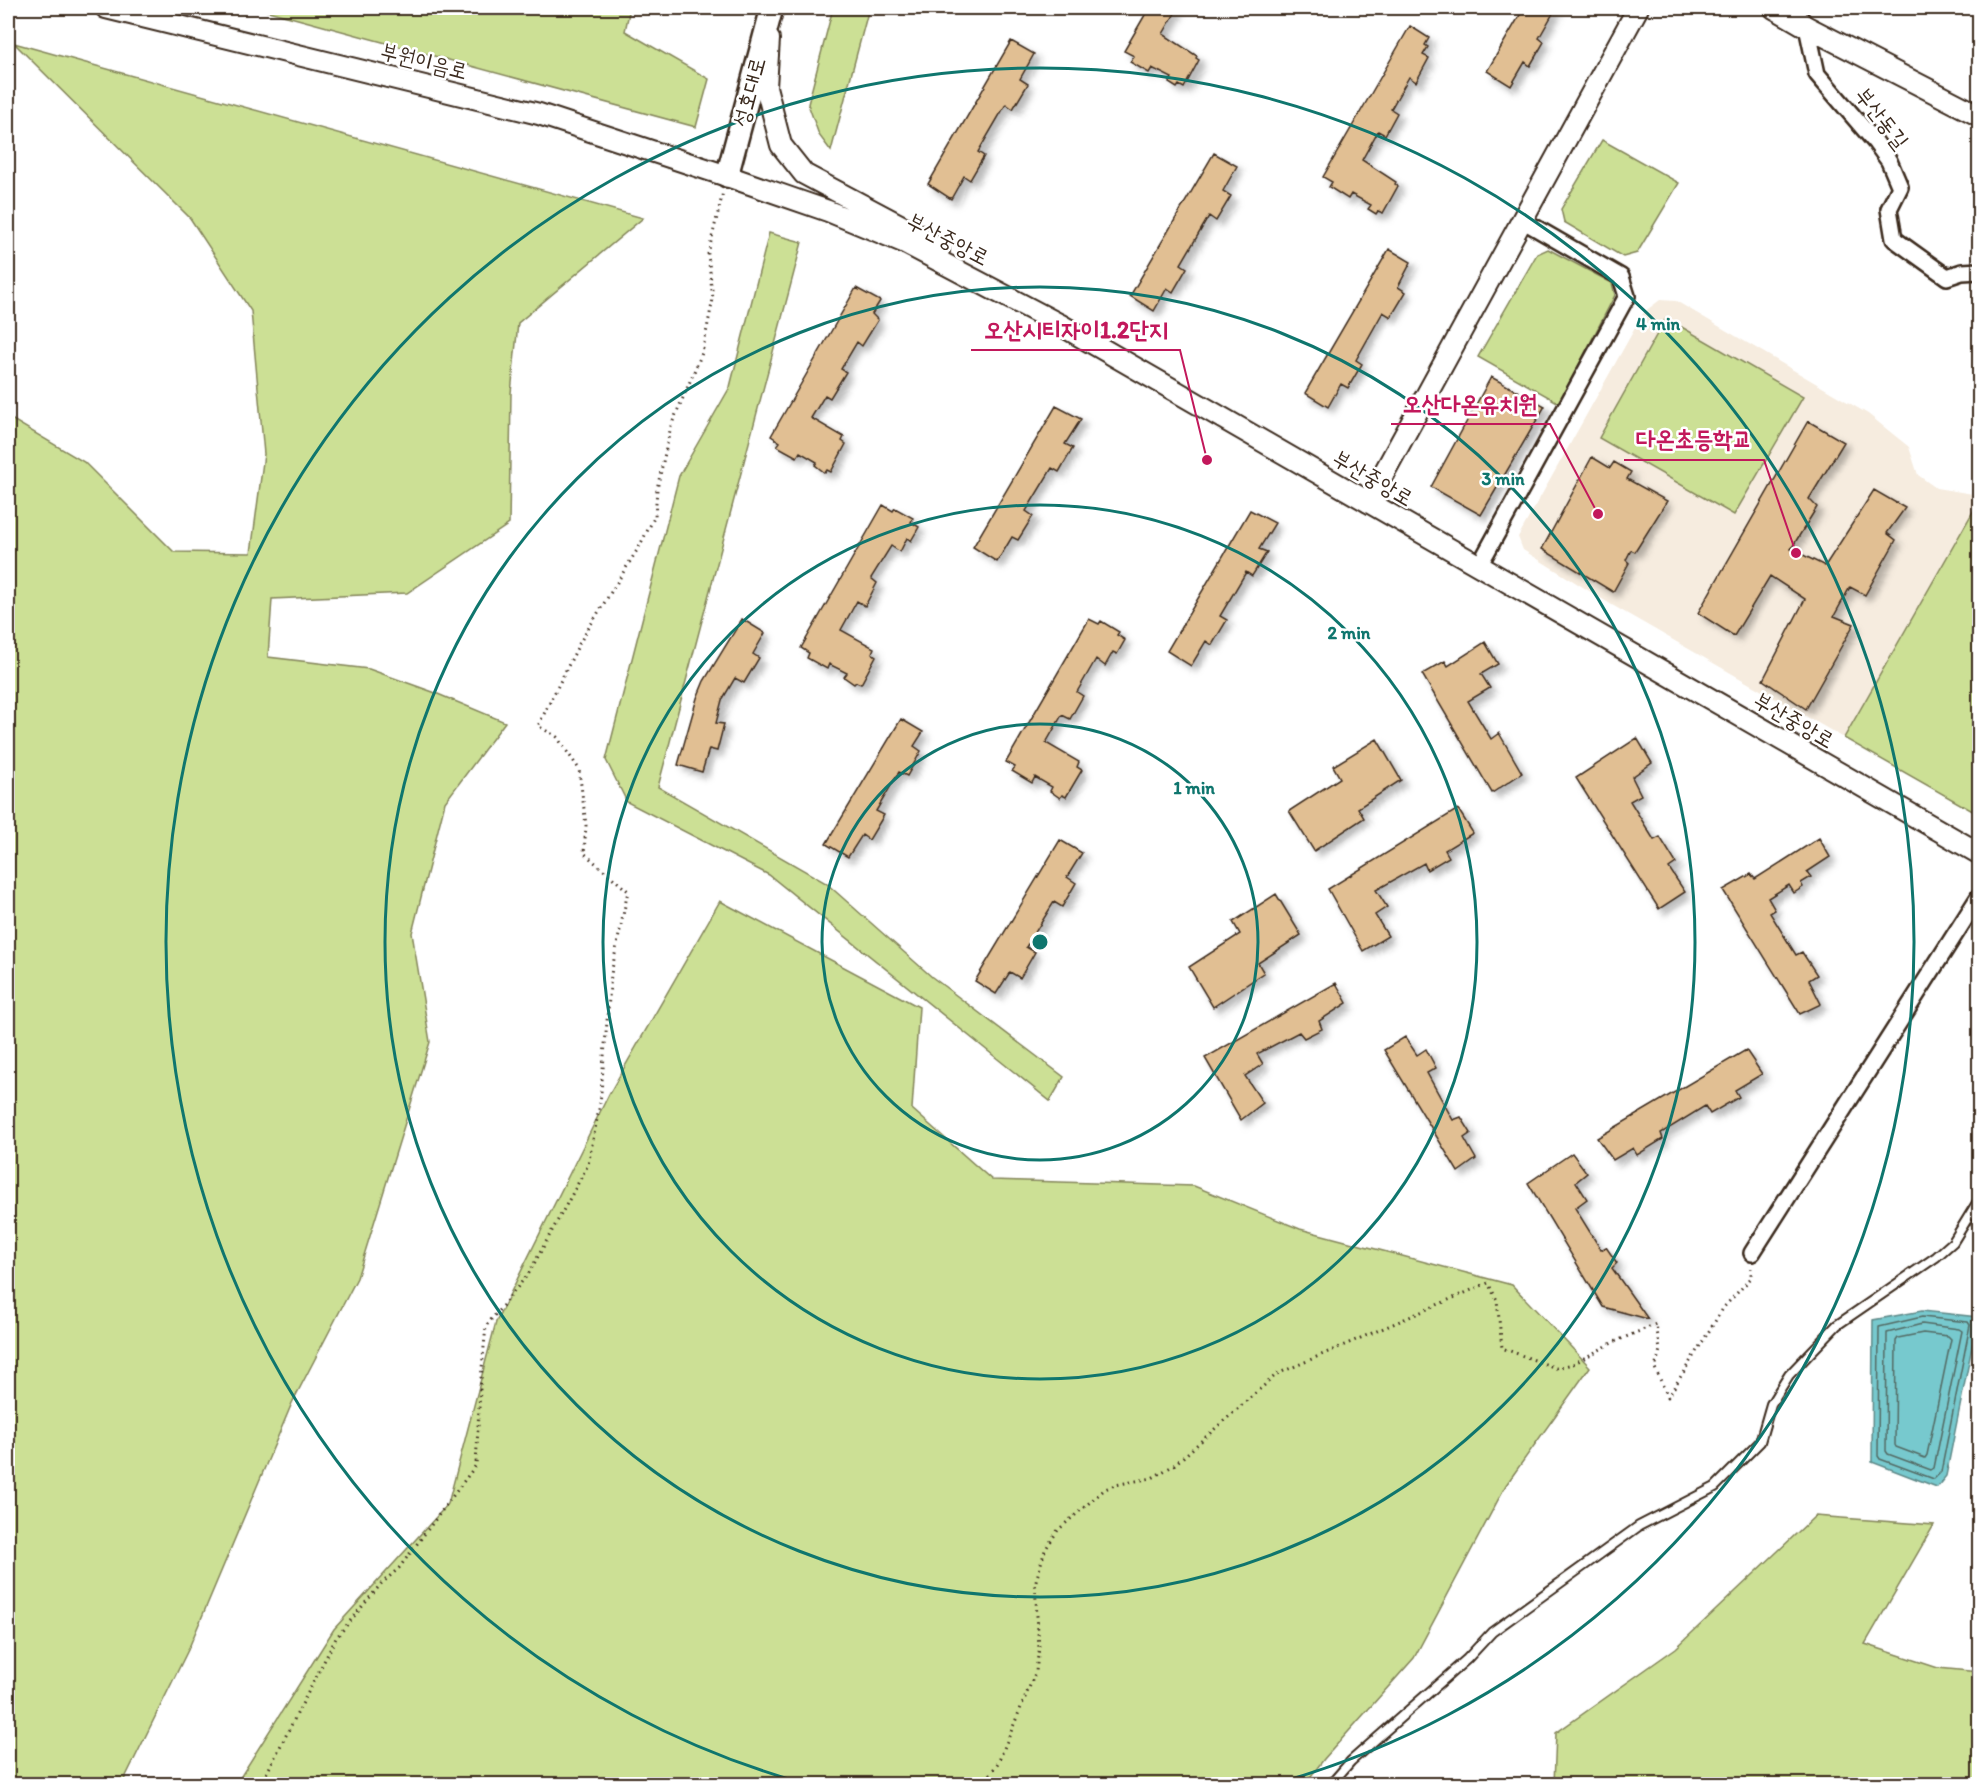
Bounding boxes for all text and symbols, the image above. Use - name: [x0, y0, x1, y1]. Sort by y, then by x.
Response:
- street label: 부원이음로: [378, 37, 470, 85]
- street label: 성호대로: [727, 54, 771, 130]
- street label: 부산동길: [1850, 82, 1915, 154]
- street label: 부산중앙로: [902, 207, 994, 271]
- callout: 오산시티자이1.2단지: [971, 308, 1180, 350]
- text: 4 min: [1636, 313, 1681, 335]
- text: 오산시티자이1.2단지: [984, 315, 1168, 344]
- callout: 오산다온유치원: [1391, 382, 1550, 424]
- text: 오산다온유치원: [1402, 389, 1538, 418]
- callout: 다온초등학교: [1624, 418, 1764, 460]
- text: 다온초등학교: [1636, 424, 1752, 453]
- street label: 부산중앙로: [1328, 444, 1418, 512]
- text: 3 min: [1481, 468, 1525, 490]
- text: 2 min: [1328, 622, 1371, 644]
- street label: 부산중앙로: [1749, 686, 1839, 754]
- text: 1 min: [1173, 777, 1215, 799]
- centre of rings: [1030, 932, 1050, 952]

